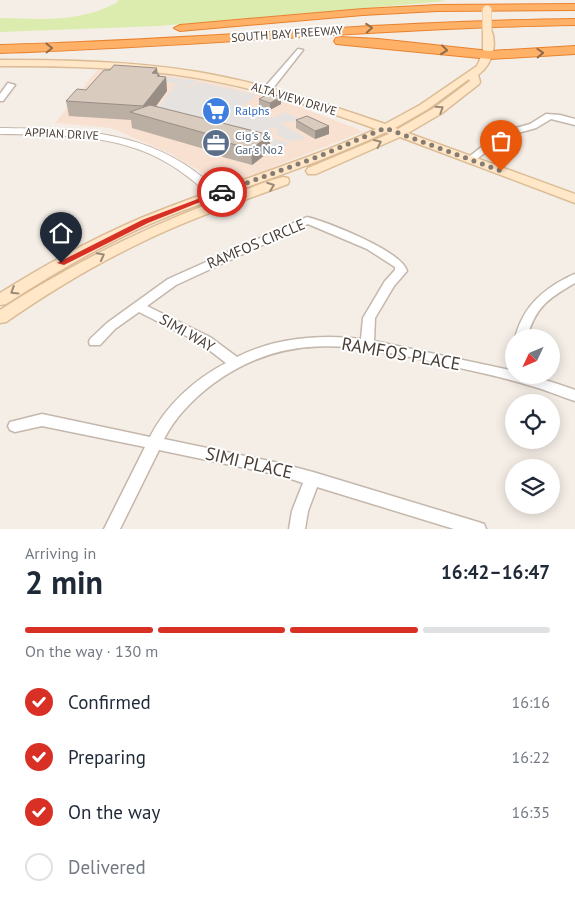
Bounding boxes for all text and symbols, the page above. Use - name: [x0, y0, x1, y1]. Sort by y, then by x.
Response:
- street label: SOUTH BAY FREEWAY: [231, 22, 344, 45]
- one-way arrow: [365, 23, 373, 34]
- one-way arrow: [45, 43, 53, 54]
- one-way arrow: [441, 44, 449, 55]
- one-way arrow: [536, 48, 544, 59]
- street label: ALTA VIEW DRIVE: [250, 78, 339, 119]
- supermarket icon: Ralphs: [201, 96, 231, 126]
- place label: Ralphs: [235, 103, 270, 118]
- one-way arrow: [435, 106, 444, 115]
- pin: [480, 120, 522, 171]
- street label: APPIAN DRIVE: [25, 124, 99, 143]
- icon: bag: [487, 127, 515, 155]
- office icon: Cig's & Gar's No2: [201, 128, 231, 158]
- place label: Cig's & Gar's No2: [235, 128, 284, 157]
- one-way arrow: [373, 139, 382, 149]
- courier: [197, 167, 247, 217]
- icon: car: [208, 178, 236, 206]
- one-way arrow: [266, 182, 275, 192]
- pin: [40, 212, 82, 263]
- street label: RAMFOS CIRCLE: [204, 214, 308, 273]
- icon: home: [47, 219, 75, 247]
- one-way arrow: [96, 252, 105, 262]
- one-way arrow: [11, 284, 20, 294]
- street label: SIMI WAY: [156, 309, 219, 356]
- north arrow: [505, 329, 560, 384]
- map controls: [505, 329, 560, 514]
- street label: RAMFOS PLACE: [340, 332, 462, 375]
- button: locate: [505, 394, 560, 449]
- street label: SIMI PLACE: [203, 441, 295, 484]
- button: layers: [505, 459, 560, 514]
- text: Arriving in: [25, 543, 96, 563]
- text: 16:42–16:47: [441, 560, 550, 584]
- text: 2 min: [25, 561, 103, 603]
- text: On the way · 130 m: [25, 641, 158, 661]
- icon: check: [25, 688, 53, 716]
- text: Confirmed: [68, 690, 151, 714]
- text: 16:16: [512, 692, 550, 712]
- icon: check: [25, 743, 53, 771]
- text: Preparing: [68, 745, 146, 769]
- text: 16:22: [512, 747, 550, 767]
- icon: check: [25, 798, 53, 826]
- text: On the way: [68, 800, 160, 824]
- text: 16:35: [512, 802, 550, 822]
- text: Delivered: [68, 855, 146, 879]

